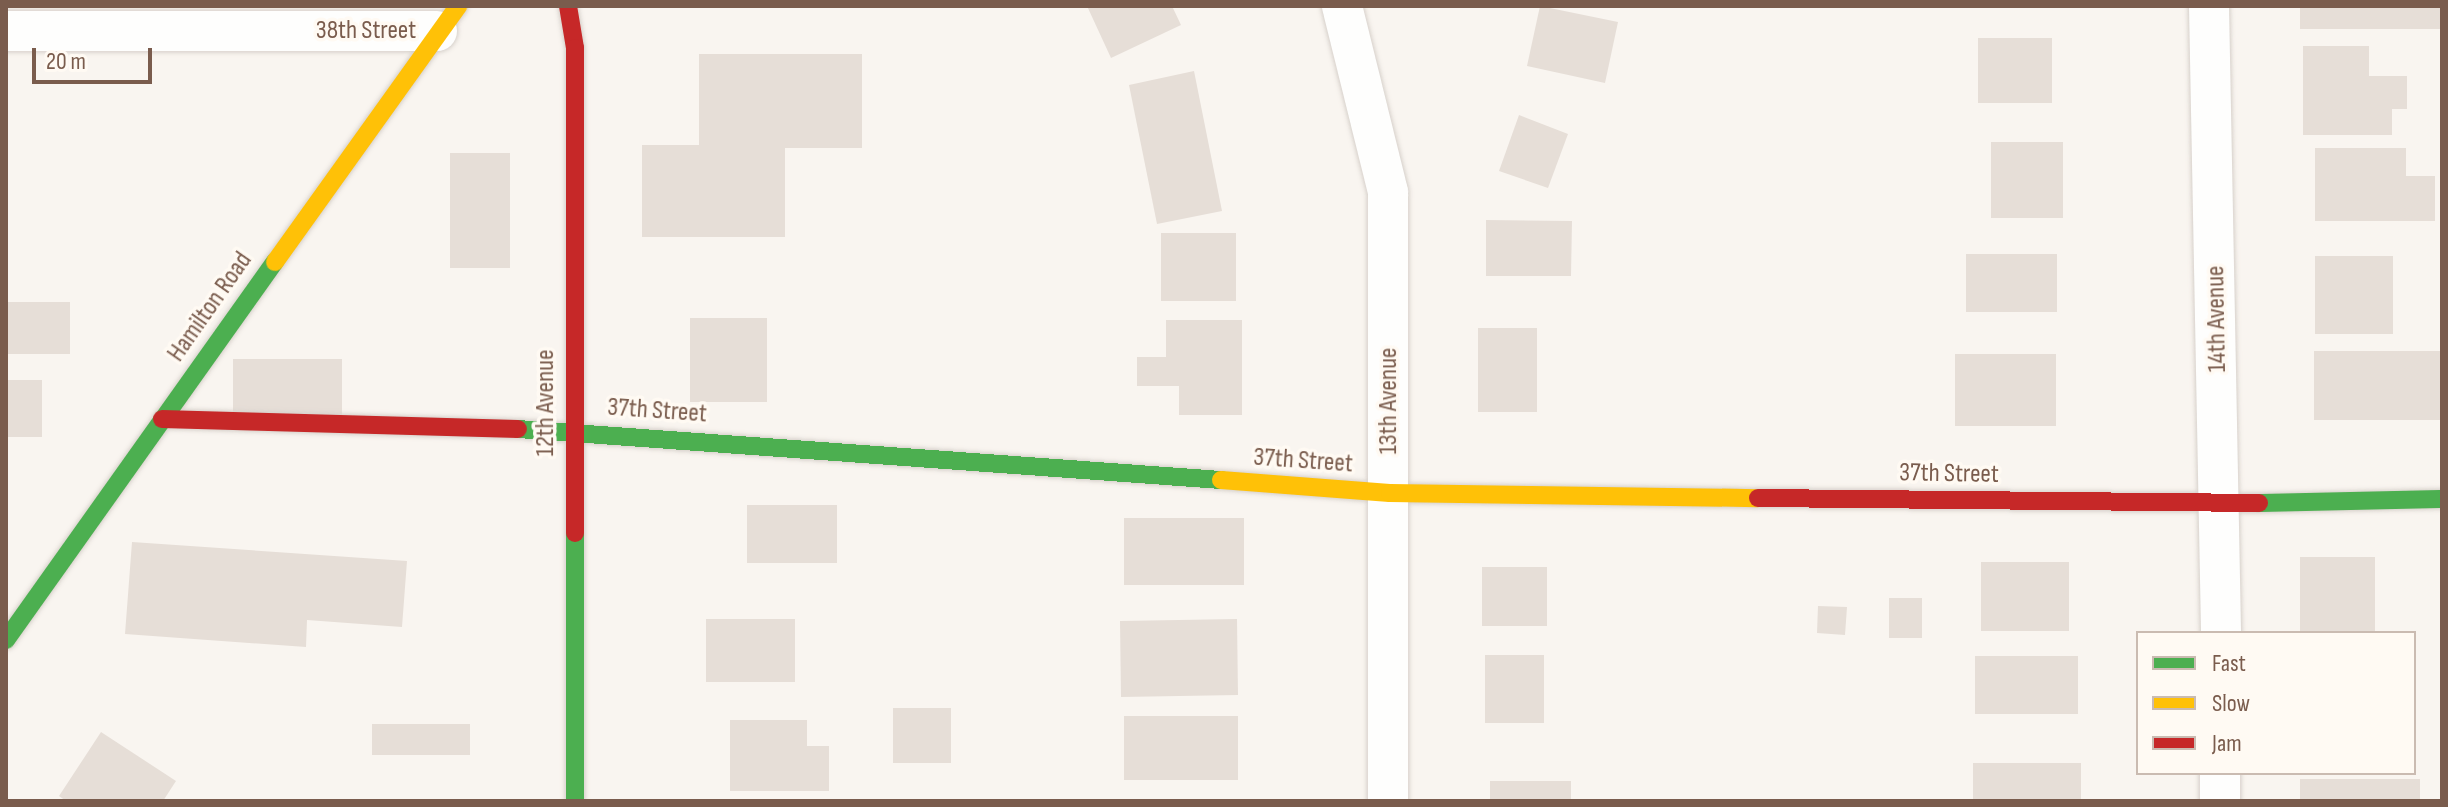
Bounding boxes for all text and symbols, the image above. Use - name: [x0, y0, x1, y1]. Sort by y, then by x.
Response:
- street label: 38th Street: [316, 15, 416, 47]
- scale bar: [36, 32, 156, 82]
- text: 20 m: [46, 47, 86, 76]
- street label: Hamilton Road: [161, 246, 259, 368]
- street label: 14th Avenue: [2200, 265, 2234, 373]
- street label: 13th Avenue: [1373, 348, 1405, 454]
- street label: 12th Avenue: [530, 350, 562, 456]
- street label: 37th Street: [606, 392, 708, 430]
- street label: 37th Street: [1252, 442, 1354, 480]
- street label: 37th Street: [1899, 458, 1999, 490]
- legend: [2136, 631, 2416, 775]
- text: Fast: [2212, 649, 2246, 678]
- text: Slow: [2212, 689, 2250, 718]
- text: Jam: [2212, 729, 2242, 758]

